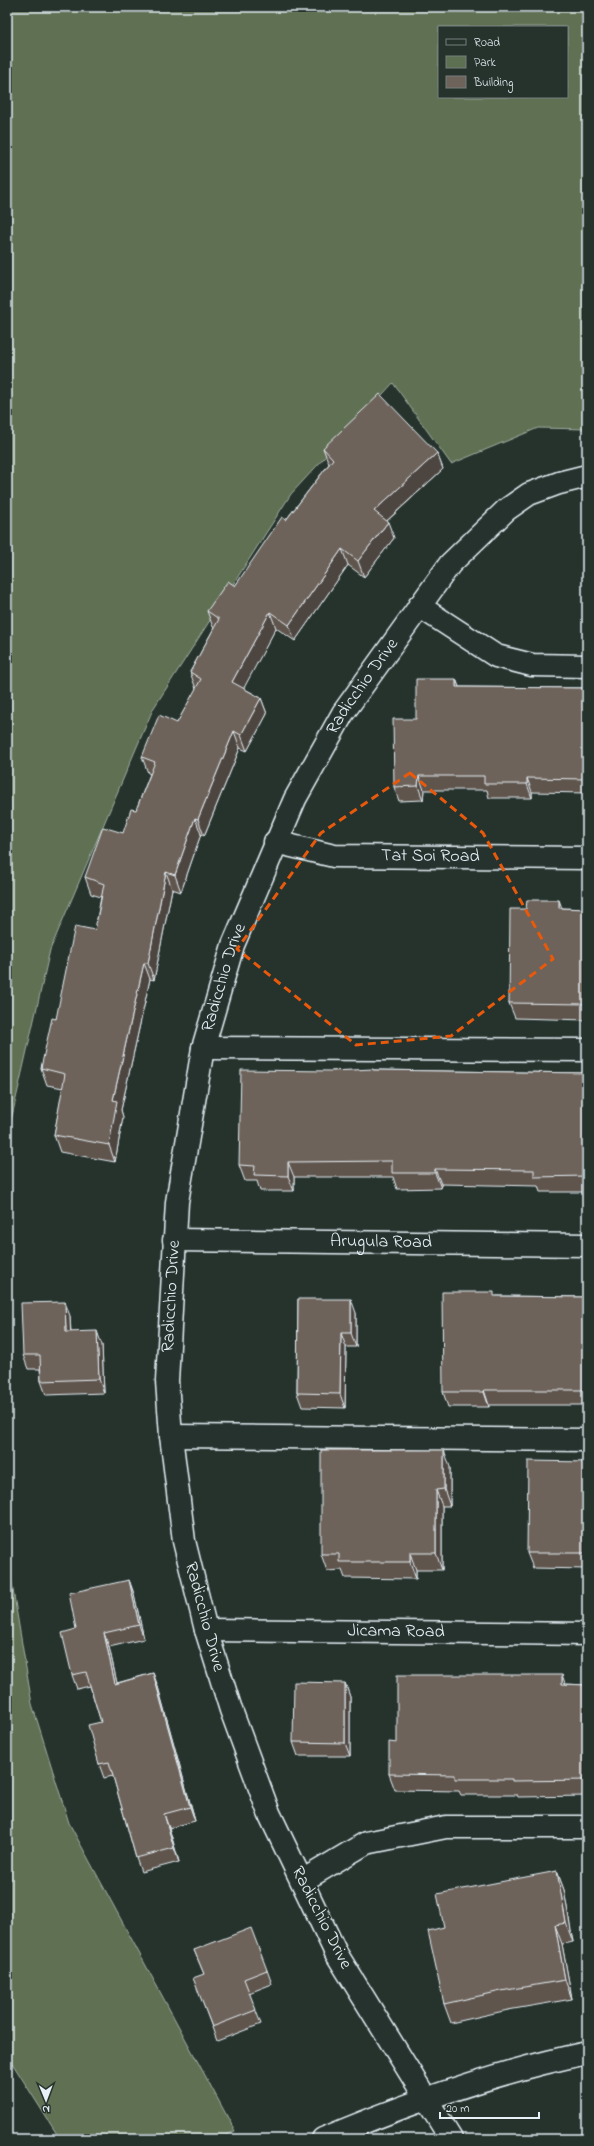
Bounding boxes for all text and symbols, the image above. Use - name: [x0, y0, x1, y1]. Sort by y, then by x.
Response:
- legend: [438, 26, 568, 98]
- text: Road: [474, 34, 500, 52]
- text: Park: [474, 54, 496, 72]
- text: Building: [473, 74, 513, 93]
- street label: Radicchio Drive: [320, 632, 406, 740]
- street label: Tat Soi Road: [381, 843, 480, 870]
- street label: Radicchio Drive: [195, 918, 254, 1035]
- street label: Arugula Road: [330, 1229, 432, 1256]
- street label: Radicchio Drive: [156, 1238, 188, 1353]
- street label: Radicchio Drive: [177, 1559, 231, 1675]
- street label: Jicama Road: [347, 1618, 445, 1646]
- street label: Radicchio Drive: [284, 1862, 358, 1975]
- north arrow: [26, 2080, 66, 2120]
- scale bar: [440, 2094, 539, 2120]
- text: 20 m: [446, 2100, 469, 2118]
- text: N: [42, 2101, 50, 2117]

